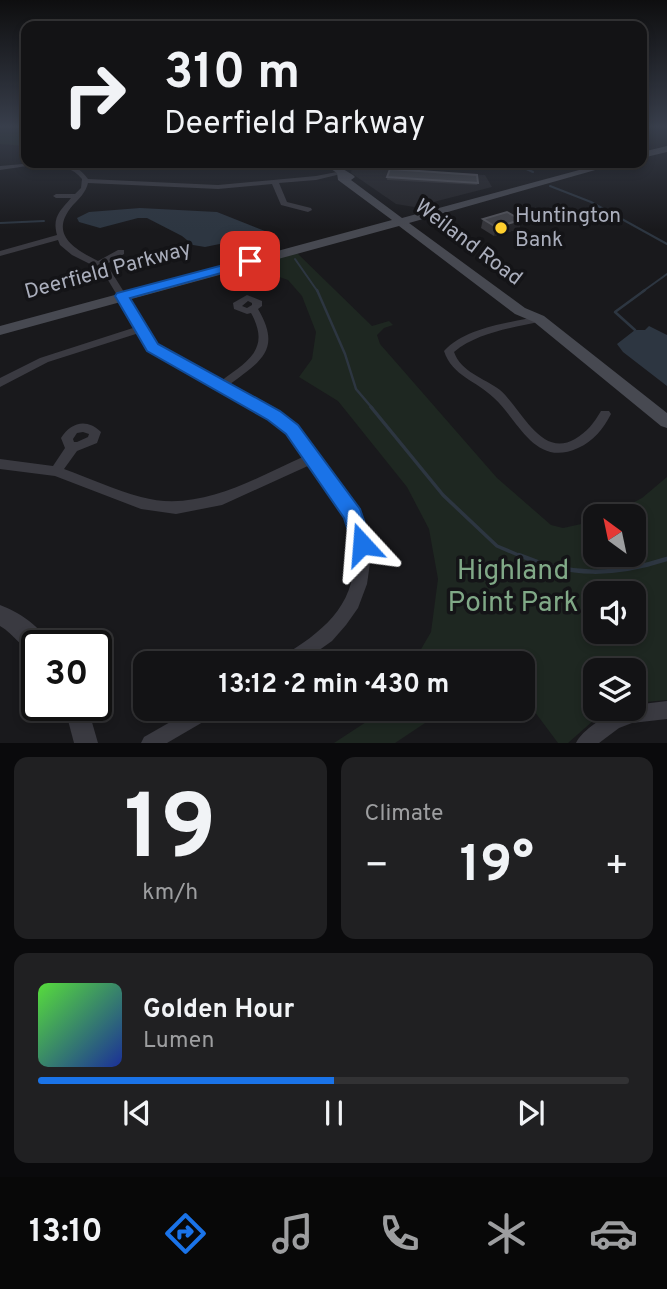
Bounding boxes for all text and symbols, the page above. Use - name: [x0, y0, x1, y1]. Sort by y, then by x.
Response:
- text: 310 m: [164, 44, 300, 106]
- icon: right: [49, 49, 140, 140]
- text: Deerfield Parkway: [164, 105, 425, 145]
- street label: Weiland Road: [409, 194, 527, 292]
- place label: Huntington Bank: [515, 203, 621, 254]
- marker: Huntington Bank: [493, 220, 509, 236]
- pin: [220, 231, 280, 291]
- street label: Deerfield Parkway: [22, 236, 194, 306]
- icon: arrive: [231, 242, 269, 280]
- north arrow: [583, 504, 646, 567]
- map controls: [583, 504, 646, 721]
- position arrow: [325, 507, 399, 581]
- park label: Highland Point Park: [448, 554, 578, 622]
- button: sound: [583, 581, 646, 644]
- speed limit sign: 30: [21, 630, 112, 721]
- button: layers: [583, 658, 646, 721]
- text: 13:12 · 2 min · 430 m: [219, 669, 449, 702]
- text: 19: [124, 776, 216, 891]
- text: Climate: [365, 800, 443, 829]
- text: 19°: [460, 834, 534, 900]
- text: −: [365, 843, 389, 892]
- text: +: [604, 843, 629, 892]
- text: km/h: [142, 879, 198, 908]
- text: Golden Hour: [143, 994, 294, 1027]
- text: Lumen: [143, 1027, 214, 1056]
- icon: previous: [118, 1094, 156, 1132]
- icon: pause: [315, 1094, 353, 1132]
- icon: next: [512, 1094, 550, 1132]
- icon: directions: [161, 1209, 210, 1258]
- icon: music: [268, 1209, 317, 1258]
- icon: phone: [375, 1209, 424, 1258]
- icon: climate: [482, 1209, 531, 1258]
- icon: car: [589, 1209, 638, 1258]
- text: 13:10: [29, 1213, 103, 1253]

